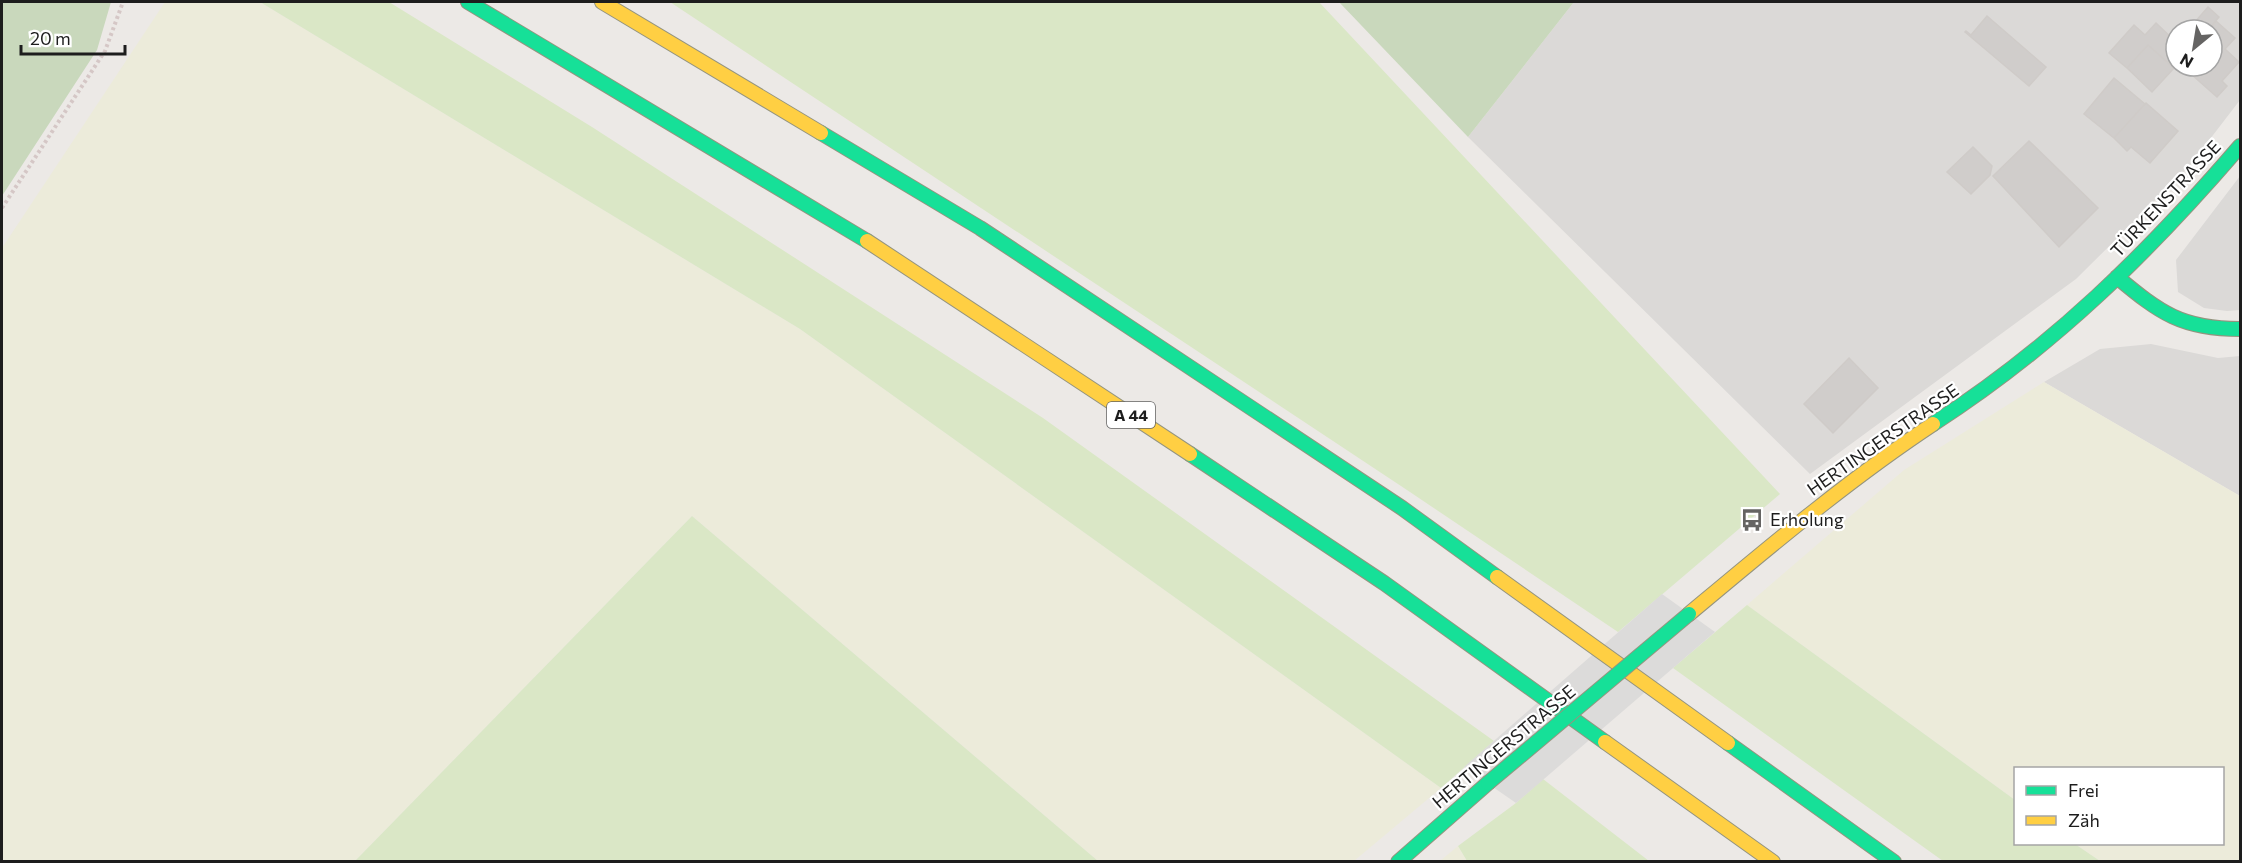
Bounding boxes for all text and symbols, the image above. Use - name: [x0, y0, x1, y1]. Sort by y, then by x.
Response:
- scale bar: [21, 18, 124, 56]
- north arrow: [2164, 18, 2224, 78]
- text: 20 m: [30, 27, 71, 49]
- text: N: [2176, 50, 2196, 73]
- street label: TÜRKENSTRASSE: [2106, 136, 2225, 261]
- street label: HERTINGERSTRASSE: [1802, 379, 1963, 500]
- road number: A 44: [1107, 402, 1155, 428]
- bus stop icon: Erholung: [1739, 507, 1765, 533]
- place label: Erholung: [1770, 508, 1844, 530]
- street label: HERTINGERSTRASSE: [1427, 680, 1579, 813]
- legend: [2014, 767, 2224, 845]
- text: Frei: [2068, 779, 2099, 801]
- text: Zäh: [2068, 809, 2100, 831]

